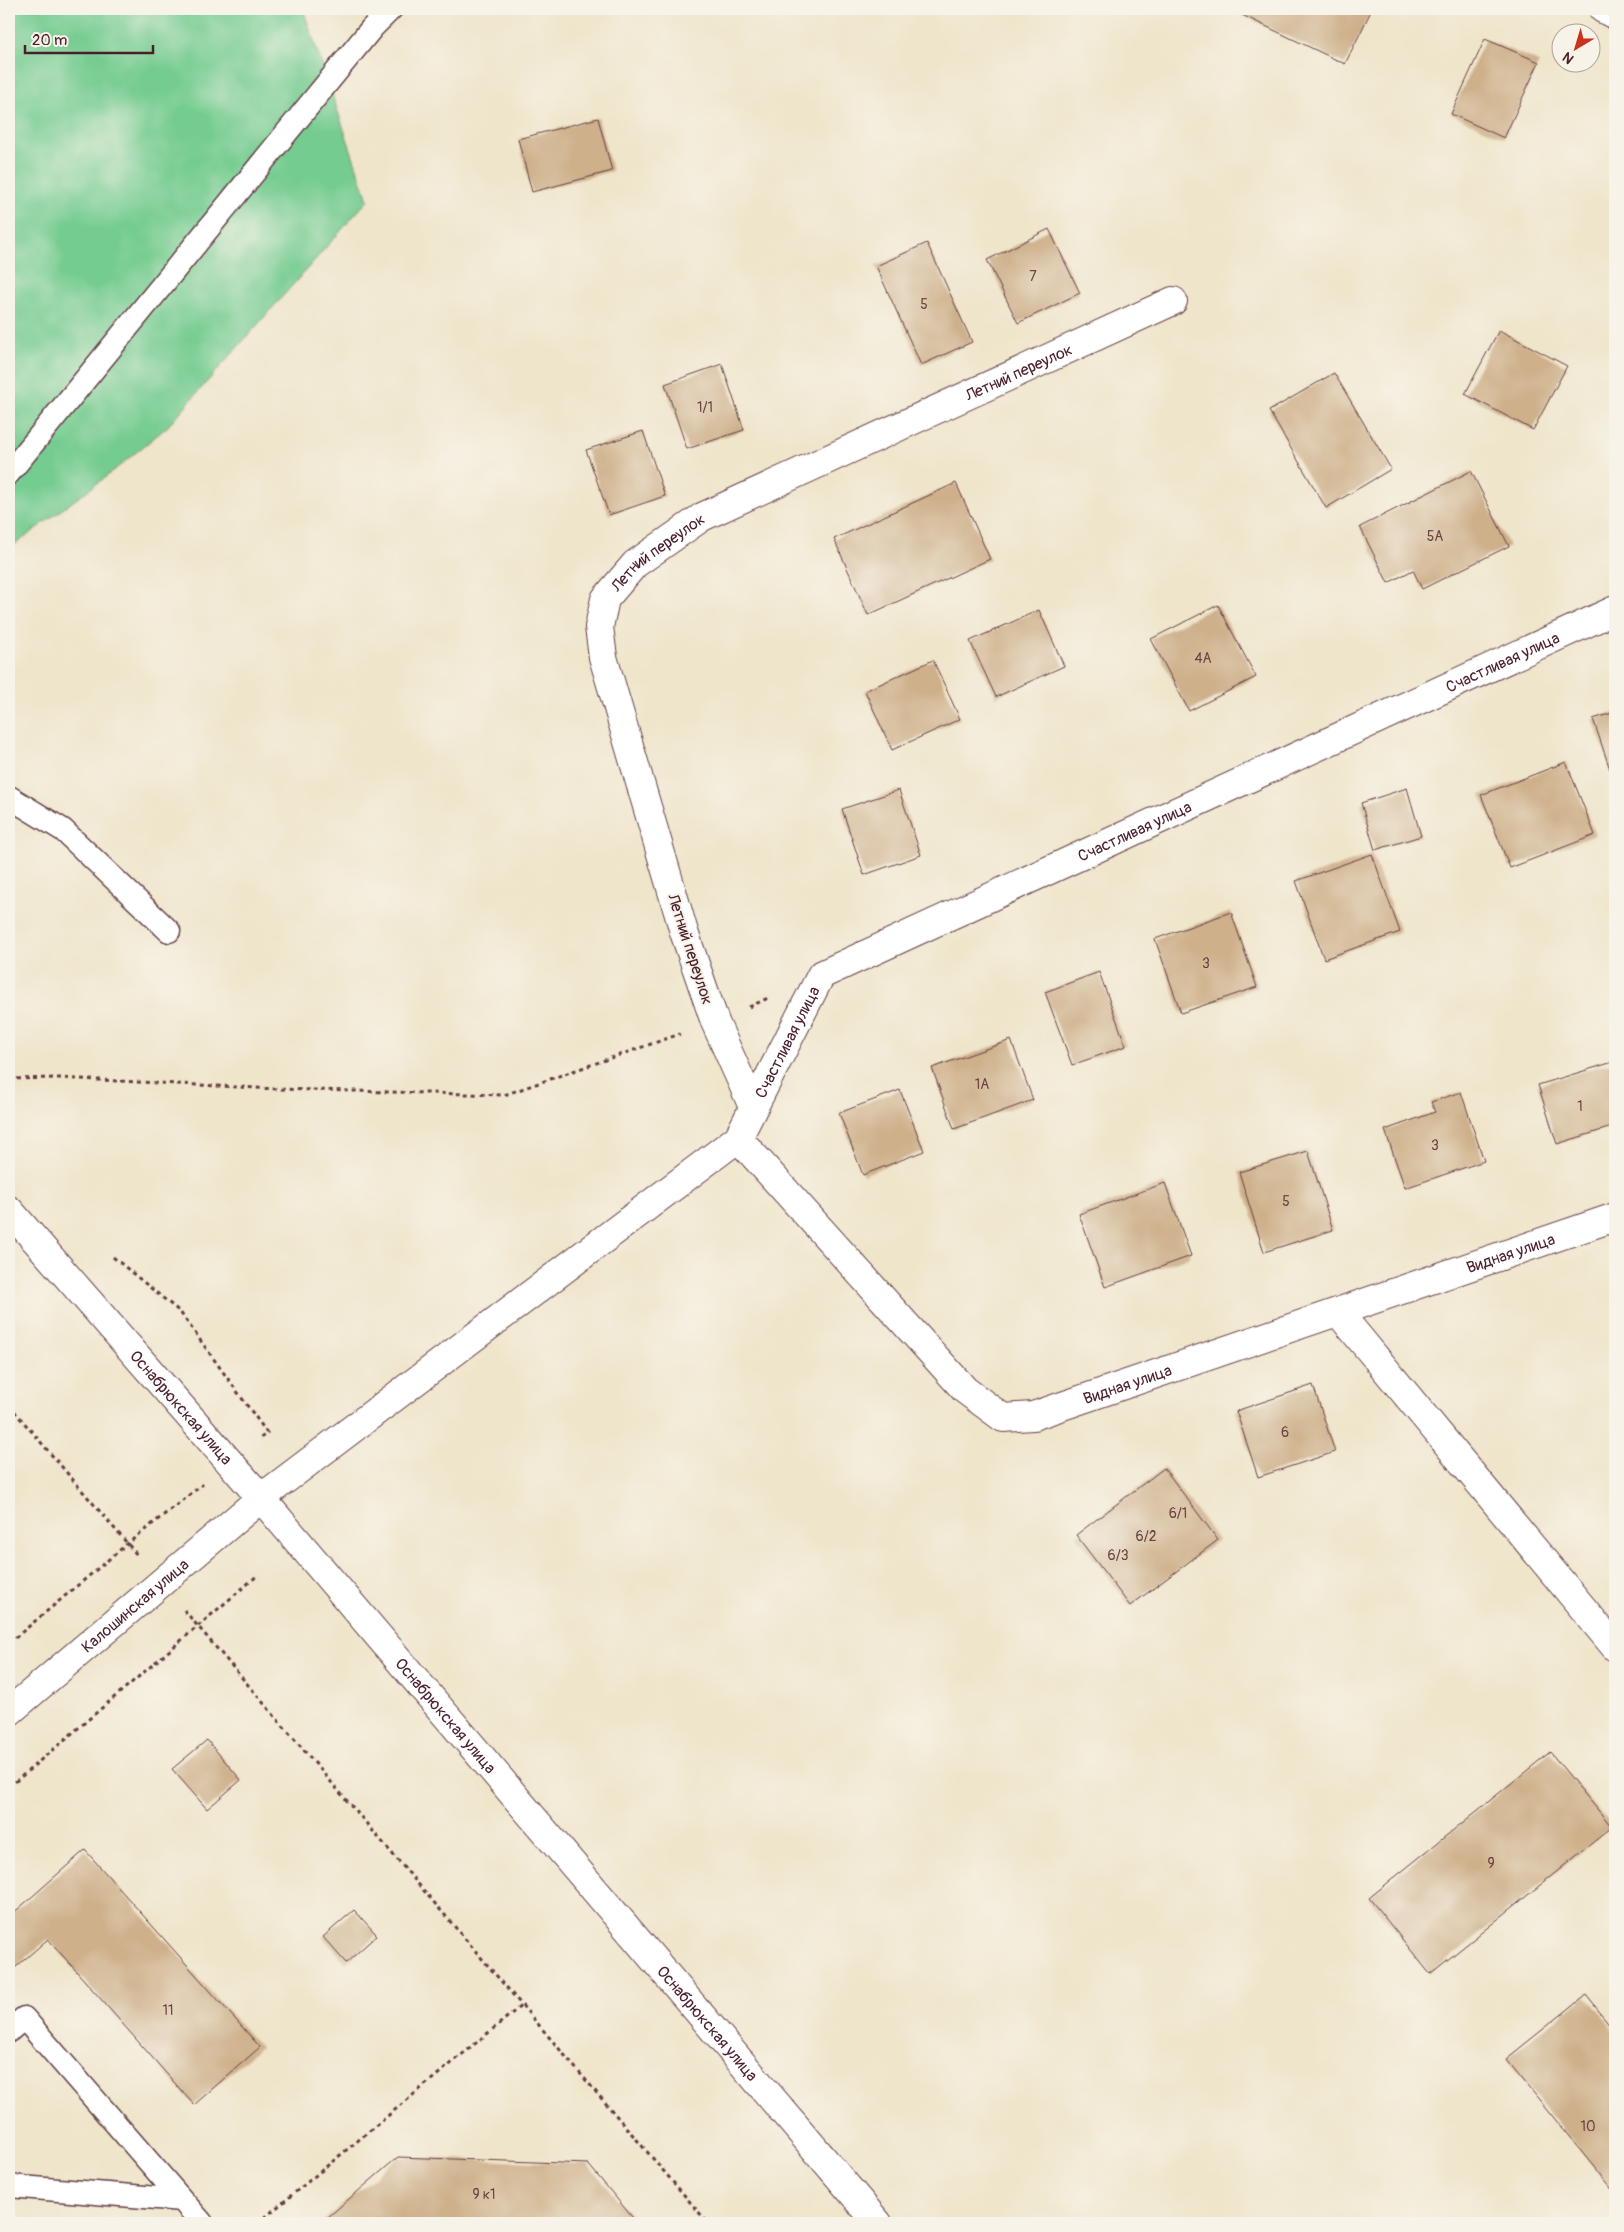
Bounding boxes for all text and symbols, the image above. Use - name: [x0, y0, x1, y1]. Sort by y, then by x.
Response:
- scale bar: [25, 22, 152, 54]
- north arrow: [1552, 22, 1602, 72]
- text: 20 m: [32, 31, 67, 50]
- text: N: [1559, 48, 1577, 67]
- house number: 7: [1029, 268, 1037, 285]
- house number: 5: [920, 296, 928, 313]
- street label: Летний переулок: [961, 340, 1076, 406]
- house number: 1/1: [697, 399, 713, 416]
- street label: Летний переулок: [606, 509, 709, 597]
- house number: 5А: [1427, 528, 1443, 545]
- street label: Счастливая улица: [1443, 628, 1563, 697]
- house number: 4А: [1194, 650, 1212, 667]
- street label: Счастливая улица: [1075, 797, 1195, 867]
- street label: Летний переулок: [662, 890, 717, 1007]
- house number: 3: [1202, 955, 1210, 972]
- street label: Счастливая улица: [751, 983, 825, 1102]
- house number: 1А: [975, 1076, 989, 1093]
- house number: 1: [1577, 1098, 1583, 1115]
- house number: 3: [1431, 1137, 1439, 1154]
- house number: 5: [1282, 1193, 1290, 1210]
- street label: Видная улица: [1464, 1229, 1558, 1278]
- street label: Оснабрюкская улица: [125, 1346, 236, 1469]
- street label: Видная улица: [1081, 1360, 1174, 1409]
- house number: 6: [1281, 1424, 1289, 1441]
- house number: 6/1: [1169, 1505, 1187, 1522]
- house number: 6/2: [1136, 1528, 1157, 1545]
- house number: 6/3: [1108, 1547, 1129, 1564]
- street label: Калошинская улица: [78, 1555, 193, 1657]
- street label: Оснабрюкская улица: [390, 1654, 500, 1778]
- house number: 9: [1487, 1855, 1495, 1872]
- street label: Оснабрюкская улица: [652, 1962, 762, 2085]
- house number: 11: [163, 2002, 173, 2019]
- house number: 10: [1580, 2118, 1596, 2135]
- house number: 9 к1: [473, 2186, 495, 2203]

